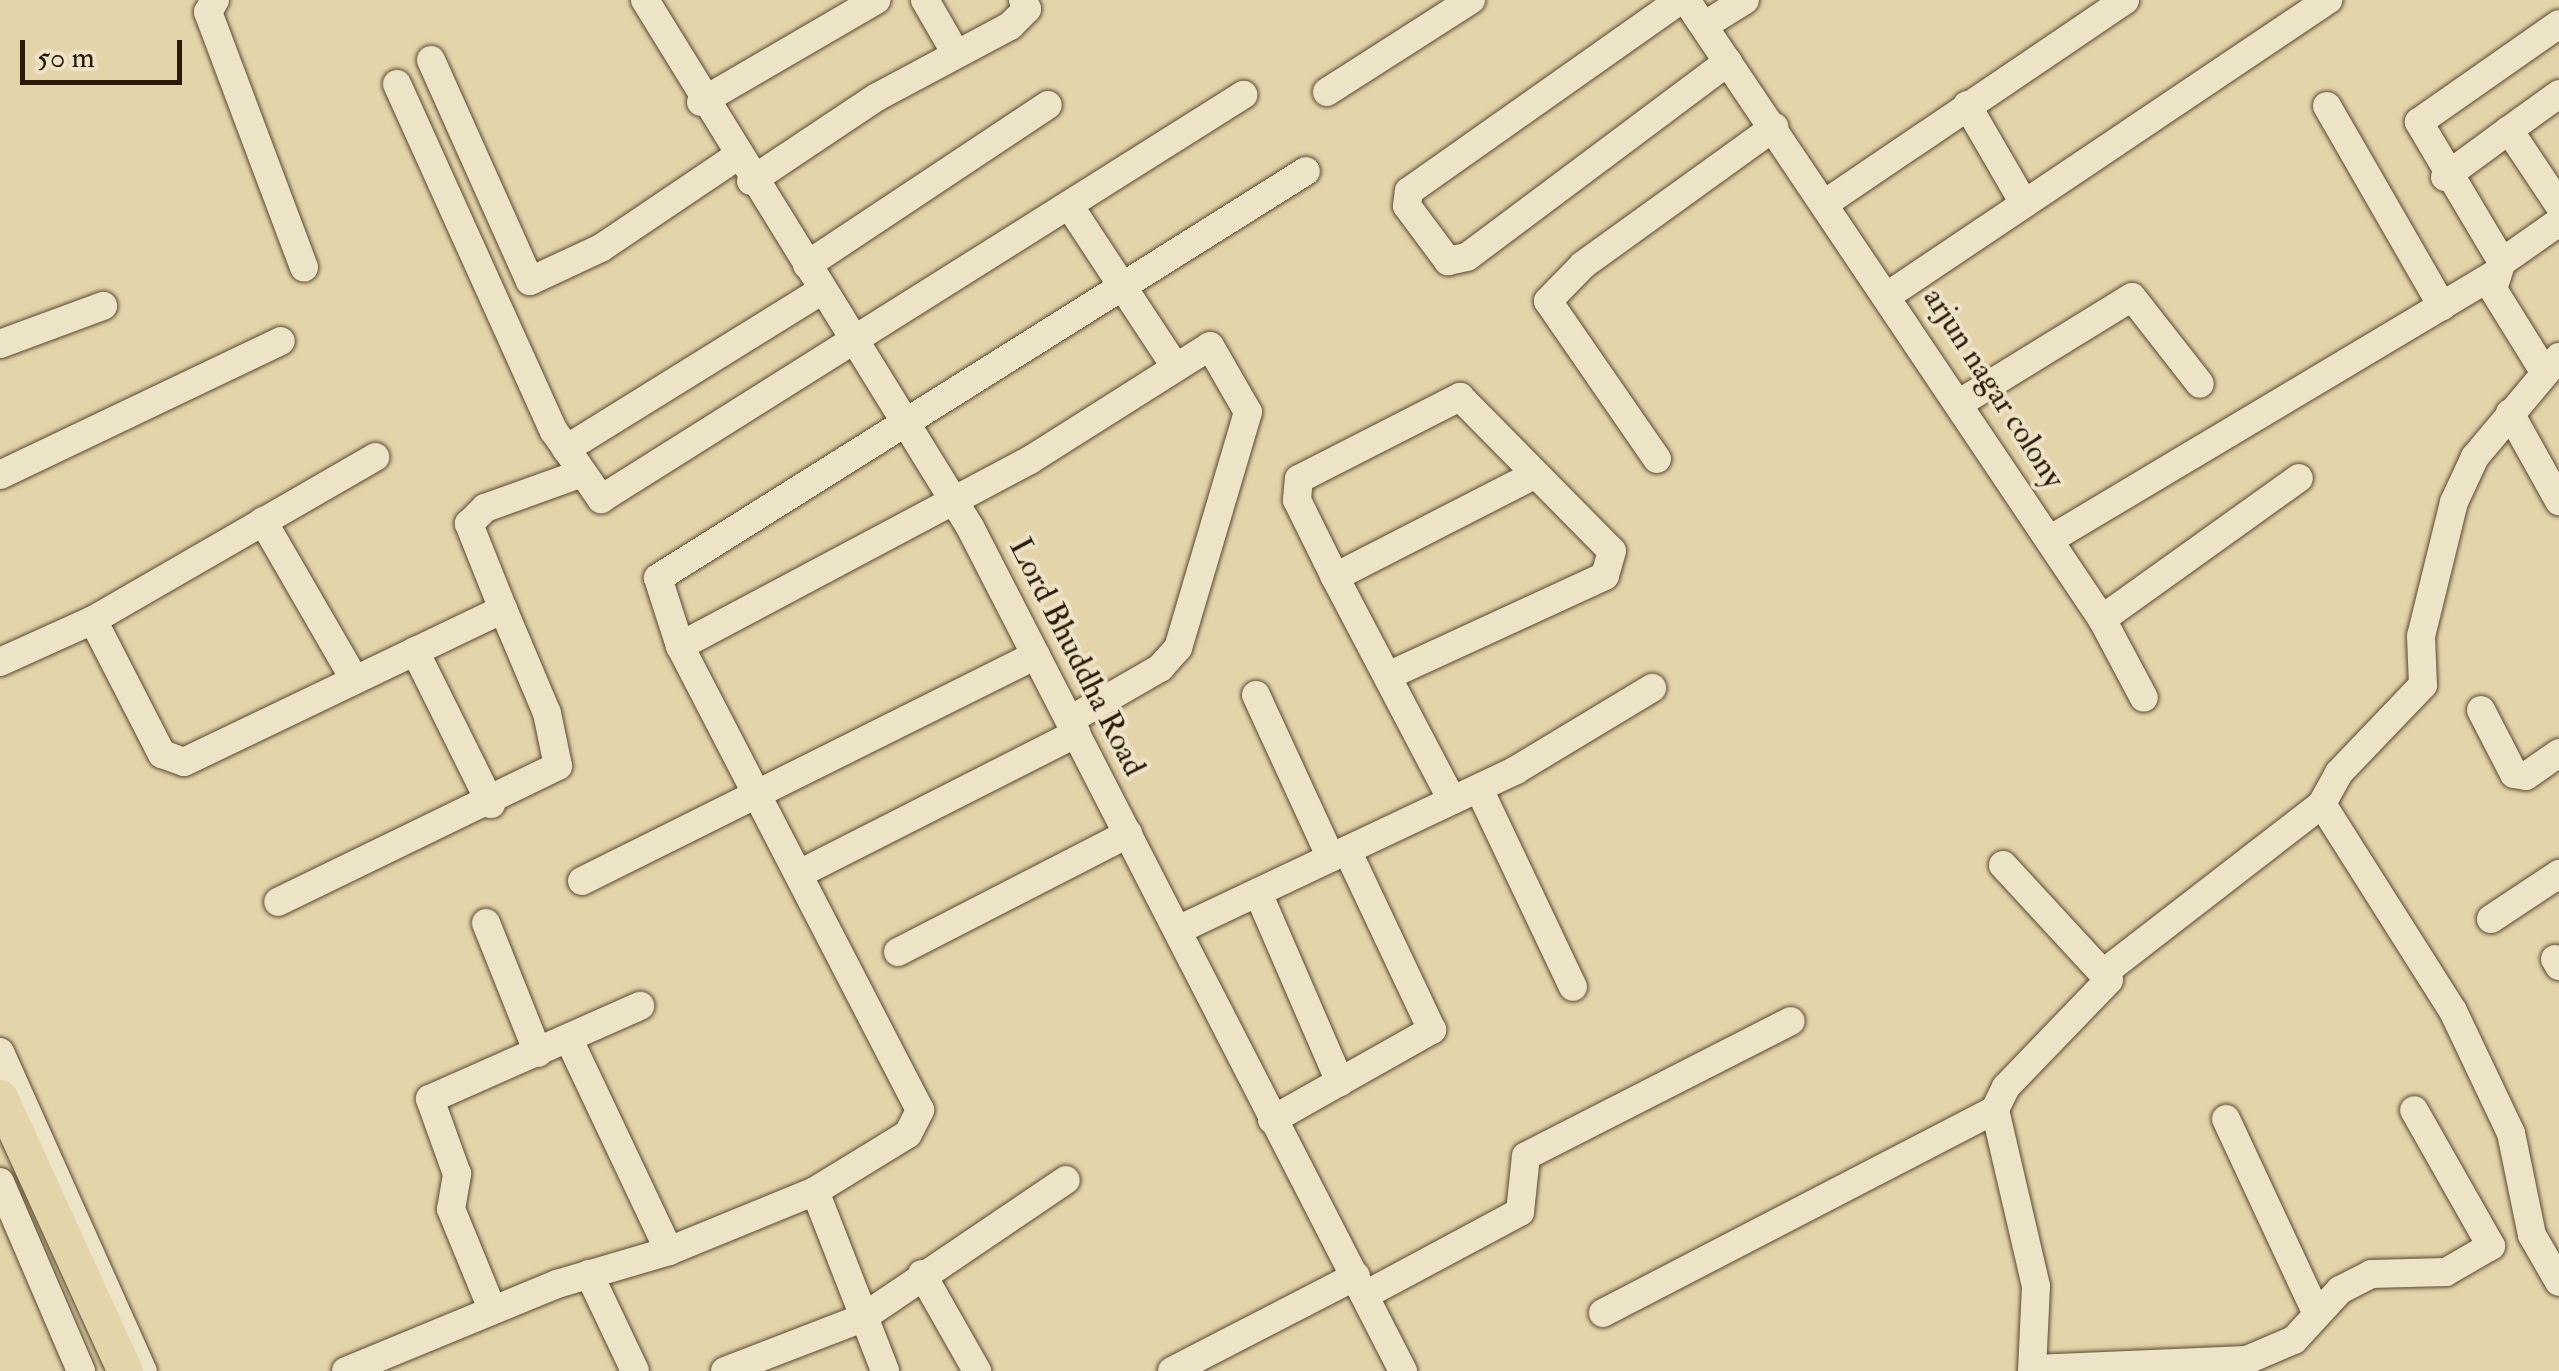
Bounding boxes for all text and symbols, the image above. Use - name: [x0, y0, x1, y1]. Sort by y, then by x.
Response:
- scale bar: [25, 20, 188, 82]
- text: 50 m: [37, 39, 95, 76]
- street label: arjun nagar colony: [1915, 281, 2073, 495]
- street label: Lord Bhuddha Road: [1000, 532, 1154, 782]

